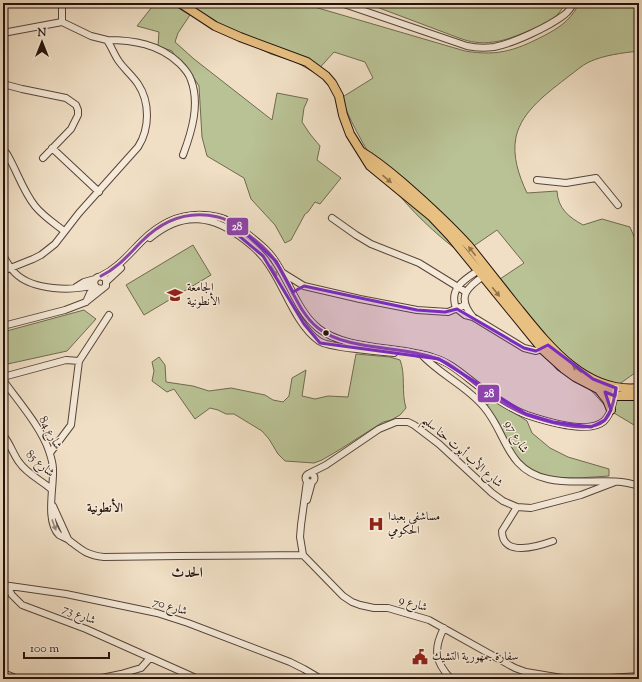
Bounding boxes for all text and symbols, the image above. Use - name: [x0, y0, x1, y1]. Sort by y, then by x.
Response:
- north arrow: [22, 22, 62, 62]
- text: N: [37, 25, 47, 41]
- one-way arrow: [381, 175, 392, 184]
- line badge: 28: [226, 217, 249, 236]
- text: 28: [232, 219, 243, 235]
- one-way arrow: [468, 245, 477, 256]
- one-way arrow: [270, 266, 277, 277]
- place label: الجامعة الأنطونية: [187, 279, 221, 311]
- school or university icon: الجامعة الأنطونية: [166, 286, 184, 304]
- one-way arrow: [492, 287, 500, 298]
- unlabelled marker: [321, 328, 331, 338]
- one-way arrow: [572, 365, 582, 373]
- line badge: 28: [477, 384, 500, 403]
- text: 28: [484, 386, 495, 402]
- street label: شارع الأب أبوت حنا سليم: [416, 411, 507, 494]
- street label: شارع 84: [33, 413, 66, 453]
- street label: شارع 97: [499, 417, 533, 457]
- street label: شارع 85: [21, 446, 59, 483]
- district label: الأنطونية: [87, 498, 123, 518]
- place label: مساشفى بعبدا الحكومي: [388, 508, 440, 540]
- hospital icon: مساشفى بعبدا الحكومي: [367, 515, 385, 533]
- one-way arrow: [52, 519, 58, 531]
- district label: الحدث: [171, 564, 203, 584]
- street label: شارع 9: [396, 591, 430, 618]
- street label: شارع 70: [150, 593, 190, 622]
- street label: شارع 73: [59, 600, 98, 631]
- scale bar: [24, 634, 109, 660]
- text: 100 m: [30, 640, 59, 658]
- public building icon: سفارة جمهورية التشيك: [411, 648, 429, 666]
- place label: سفارة جمهورية التشيك: [432, 648, 519, 666]

